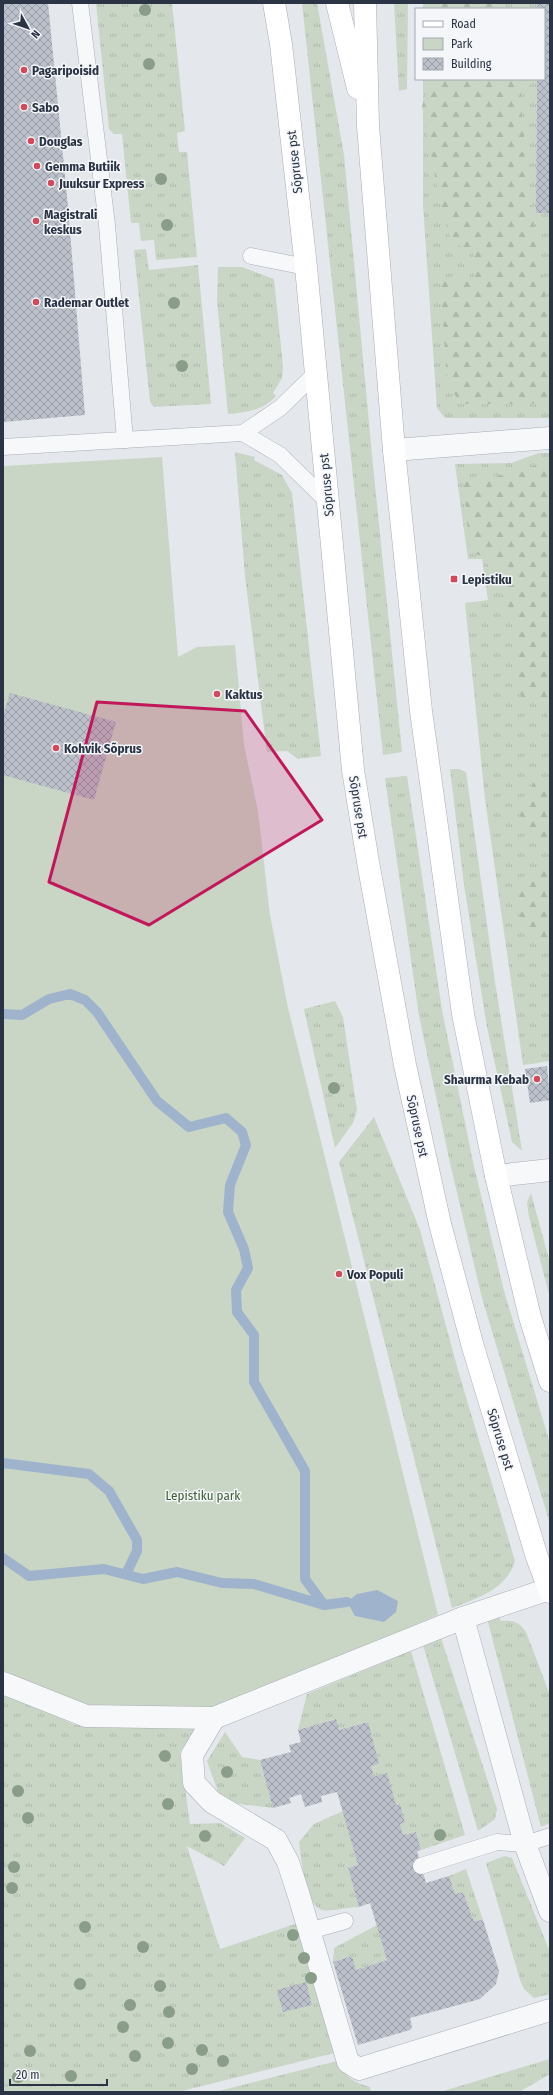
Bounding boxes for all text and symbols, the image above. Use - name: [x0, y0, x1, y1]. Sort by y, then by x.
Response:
- north arrow: [8, 8, 48, 48]
- legend: [415, 8, 545, 80]
- text: Road: [451, 17, 476, 31]
- text: N: [28, 27, 42, 41]
- text: Park: [451, 37, 473, 51]
- text: Building: [451, 57, 492, 71]
- place label: Pagaripoisid: [32, 63, 99, 78]
- marker: Pagaripoisid: [19, 65, 29, 75]
- place label: Sabo: [32, 100, 59, 115]
- marker: Sabo: [19, 102, 29, 112]
- street label: Sõpruse pst: [284, 129, 305, 194]
- place label: Douglas: [39, 134, 83, 149]
- marker: Douglas: [26, 136, 36, 146]
- place label: Gemma Butiik: [45, 159, 121, 174]
- marker: Gemma Butiik: [32, 161, 42, 171]
- place label: Juuksur Express: [58, 176, 145, 191]
- marker: Juuksur Express: [46, 178, 56, 188]
- place label: Magistrali keskus: [44, 207, 97, 237]
- marker: Magistrali keskus: [31, 216, 41, 226]
- place label: Rademar Outlet: [44, 295, 130, 310]
- marker: Rademar Outlet: [31, 297, 41, 307]
- street label: Sõpruse pst: [316, 452, 337, 517]
- place label: Lepistiku: [462, 572, 512, 587]
- marker: Lepistiku: [449, 574, 459, 584]
- place label: Kaktus: [225, 687, 263, 702]
- marker: Kaktus: [212, 689, 222, 699]
- place label: Kohvik Sõprus: [64, 741, 142, 756]
- marker: Kohvik Sõprus: [51, 743, 61, 753]
- street label: Sõpruse pst: [346, 775, 371, 840]
- place label: Shaurma Kebab: [444, 1072, 529, 1087]
- marker: Shaurma Kebab: [532, 1074, 542, 1084]
- street label: Sõpruse pst: [404, 1094, 432, 1159]
- place label: Vox Populi: [346, 1267, 403, 1282]
- marker: Vox Populi: [334, 1269, 344, 1279]
- street label: Sõpruse pst: [484, 1407, 517, 1472]
- park label: Lepistiku park: [166, 1488, 241, 1503]
- scale bar: [10, 2061, 107, 2087]
- text: 20 m: [16, 2068, 40, 2082]

